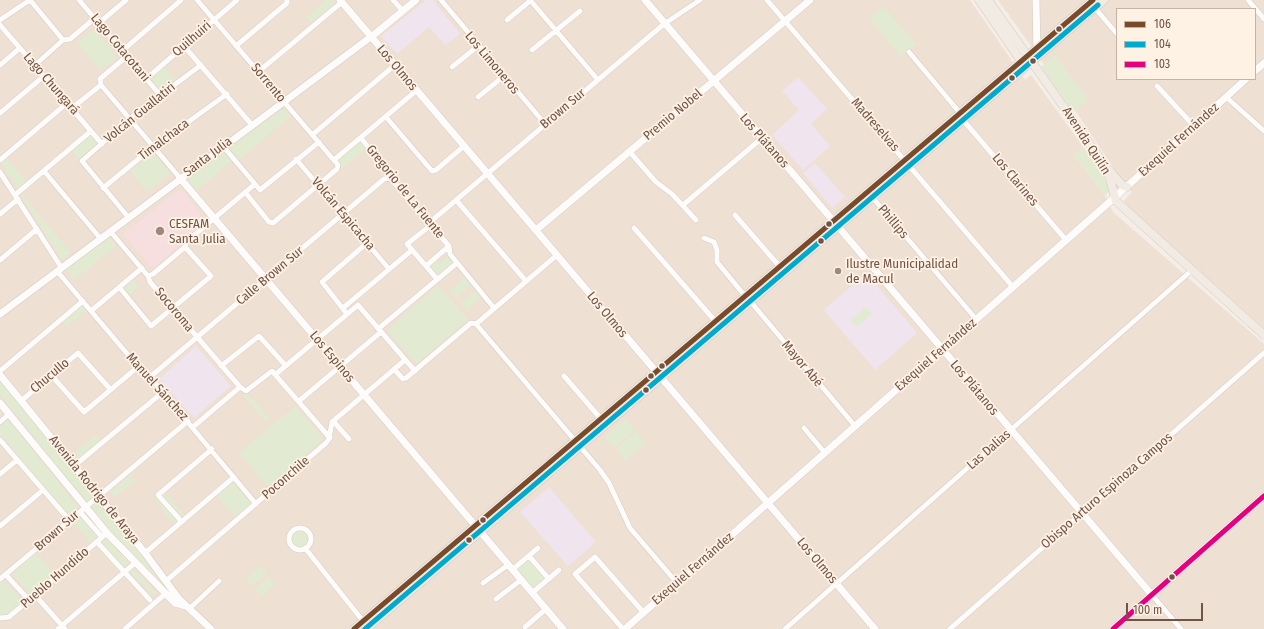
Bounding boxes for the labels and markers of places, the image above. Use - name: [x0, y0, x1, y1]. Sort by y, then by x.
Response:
- unlabelled marker: [1054, 24, 1064, 34]
- unlabelled marker: [1028, 56, 1038, 66]
- unlabelled marker: [1007, 73, 1017, 83]
- place label: CESFAM Santa Julia: [169, 216, 226, 247]
- unlabelled marker: [824, 219, 834, 229]
- marker: CESFAM Santa Julia: [154, 225, 166, 237]
- unlabelled marker: [816, 236, 826, 246]
- place label: Ilustre Municipalidad de Macul: [846, 256, 958, 287]
- marker: Ilustre Municipalidad de Macul: [833, 266, 843, 276]
- unlabelled marker: [657, 361, 667, 371]
- unlabelled marker: [646, 371, 656, 381]
- unlabelled marker: [641, 385, 651, 395]
- unlabelled marker: [478, 515, 488, 525]
- unlabelled marker: [464, 535, 474, 545]
- unlabelled marker: [1167, 572, 1177, 582]

